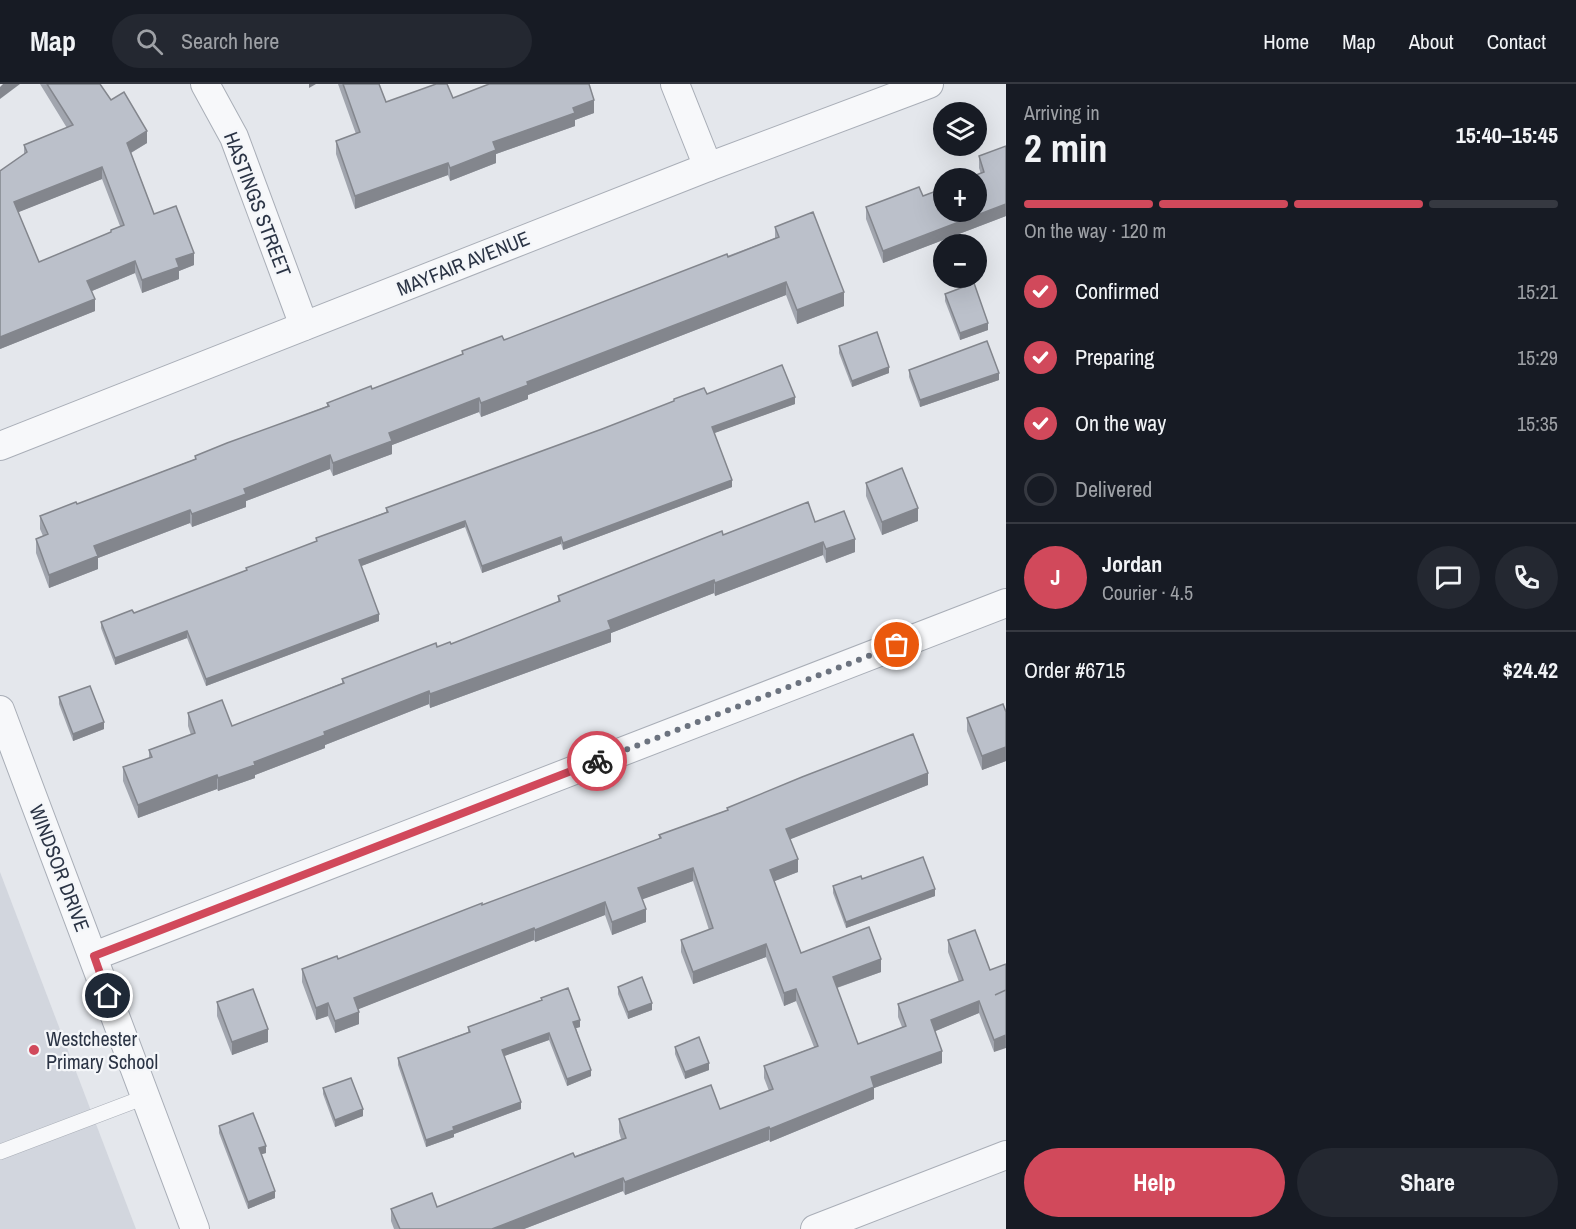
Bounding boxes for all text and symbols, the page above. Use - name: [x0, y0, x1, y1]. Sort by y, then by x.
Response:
- search box: [112, 14, 532, 68]
- text: Map: [30, 22, 76, 60]
- icon: search: [133, 25, 166, 58]
- text: Search here: [181, 26, 279, 56]
- text: Home: [1263, 27, 1309, 56]
- text: Map: [1342, 27, 1376, 56]
- text: About: [1409, 27, 1454, 56]
- text: Contact: [1487, 27, 1546, 56]
- text: Arriving in: [1024, 99, 1100, 126]
- map controls: [933, 102, 987, 288]
- button: layers: [933, 102, 987, 156]
- text: 15:40–15:45: [1456, 120, 1558, 150]
- text: 2 min: [1024, 122, 1108, 174]
- street label: HASTINGS STREET: [218, 128, 298, 280]
- button: +: [933, 168, 987, 222]
- text: On the way · 120 m: [1024, 217, 1166, 244]
- street label: MAYFAIR AVENUE: [393, 224, 533, 302]
- button: −: [933, 234, 987, 288]
- icon: check: [1024, 275, 1057, 308]
- text: Confirmed: [1075, 276, 1159, 306]
- text: 15:21: [1517, 278, 1558, 305]
- icon: check: [1024, 341, 1057, 374]
- text: Preparing: [1075, 342, 1154, 372]
- text: 15:29: [1517, 344, 1558, 371]
- icon: check: [1024, 407, 1057, 440]
- text: On the way: [1075, 408, 1166, 438]
- text: 15:35: [1517, 410, 1558, 437]
- text: Delivered: [1075, 474, 1152, 504]
- button: chat: [1417, 546, 1480, 609]
- button: phone: [1495, 546, 1558, 609]
- text: Jordan: [1102, 549, 1162, 579]
- text: J: [1050, 562, 1061, 592]
- text: Courier · 4.5: [1102, 579, 1193, 606]
- pin: [871, 619, 922, 670]
- icon: bag: [880, 628, 913, 661]
- text: Order #6715: [1024, 655, 1125, 685]
- text: $24.42: [1503, 655, 1558, 685]
- courier: [567, 731, 627, 791]
- icon: bike: [581, 745, 614, 778]
- street label: WINDSOR DRIVE: [23, 801, 97, 935]
- pin: [82, 970, 133, 1021]
- icon: home: [91, 979, 124, 1012]
- place label: Westchester Primary School: [46, 1025, 158, 1075]
- marker: Westchester Primary School: [27, 1043, 41, 1057]
- button: Help: [1024, 1148, 1285, 1217]
- button: Share: [1297, 1148, 1558, 1217]

